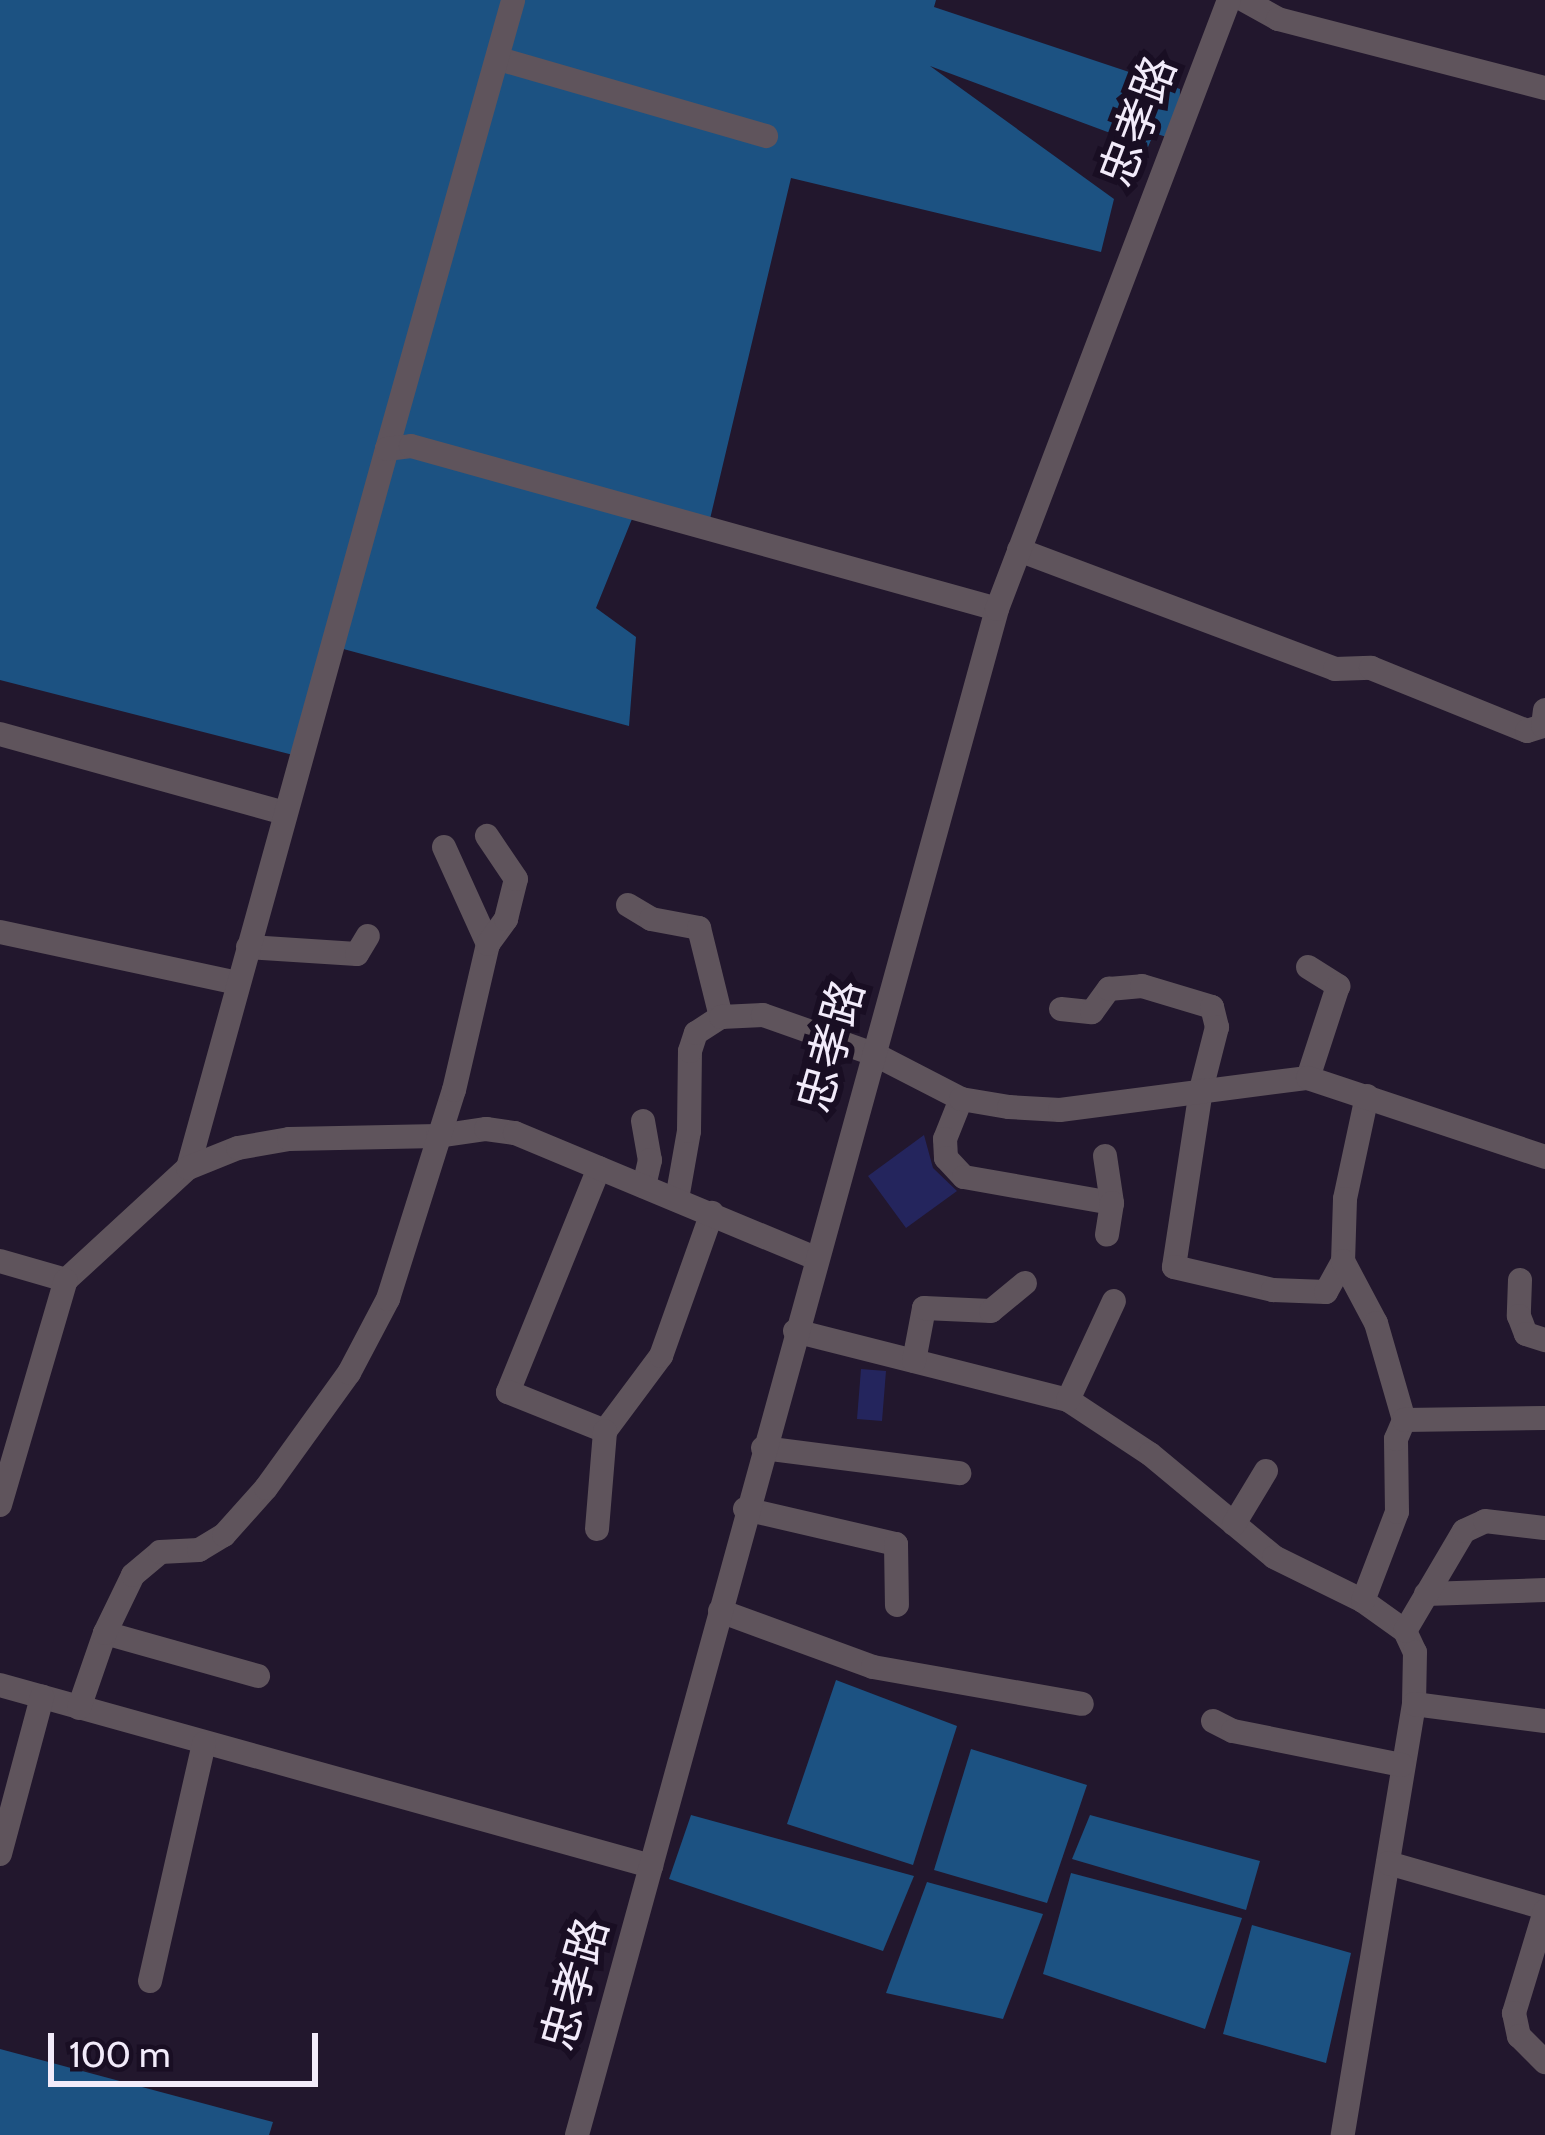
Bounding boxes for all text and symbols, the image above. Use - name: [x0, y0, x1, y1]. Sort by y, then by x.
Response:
- street label: 忠孝路: [1089, 48, 1187, 194]
- street label: 忠孝路: [786, 974, 876, 1118]
- street label: 忠孝路: [530, 1912, 620, 2056]
- scale bar: [54, 2009, 324, 2083]
- text: 100 m: [69, 2032, 171, 2076]

